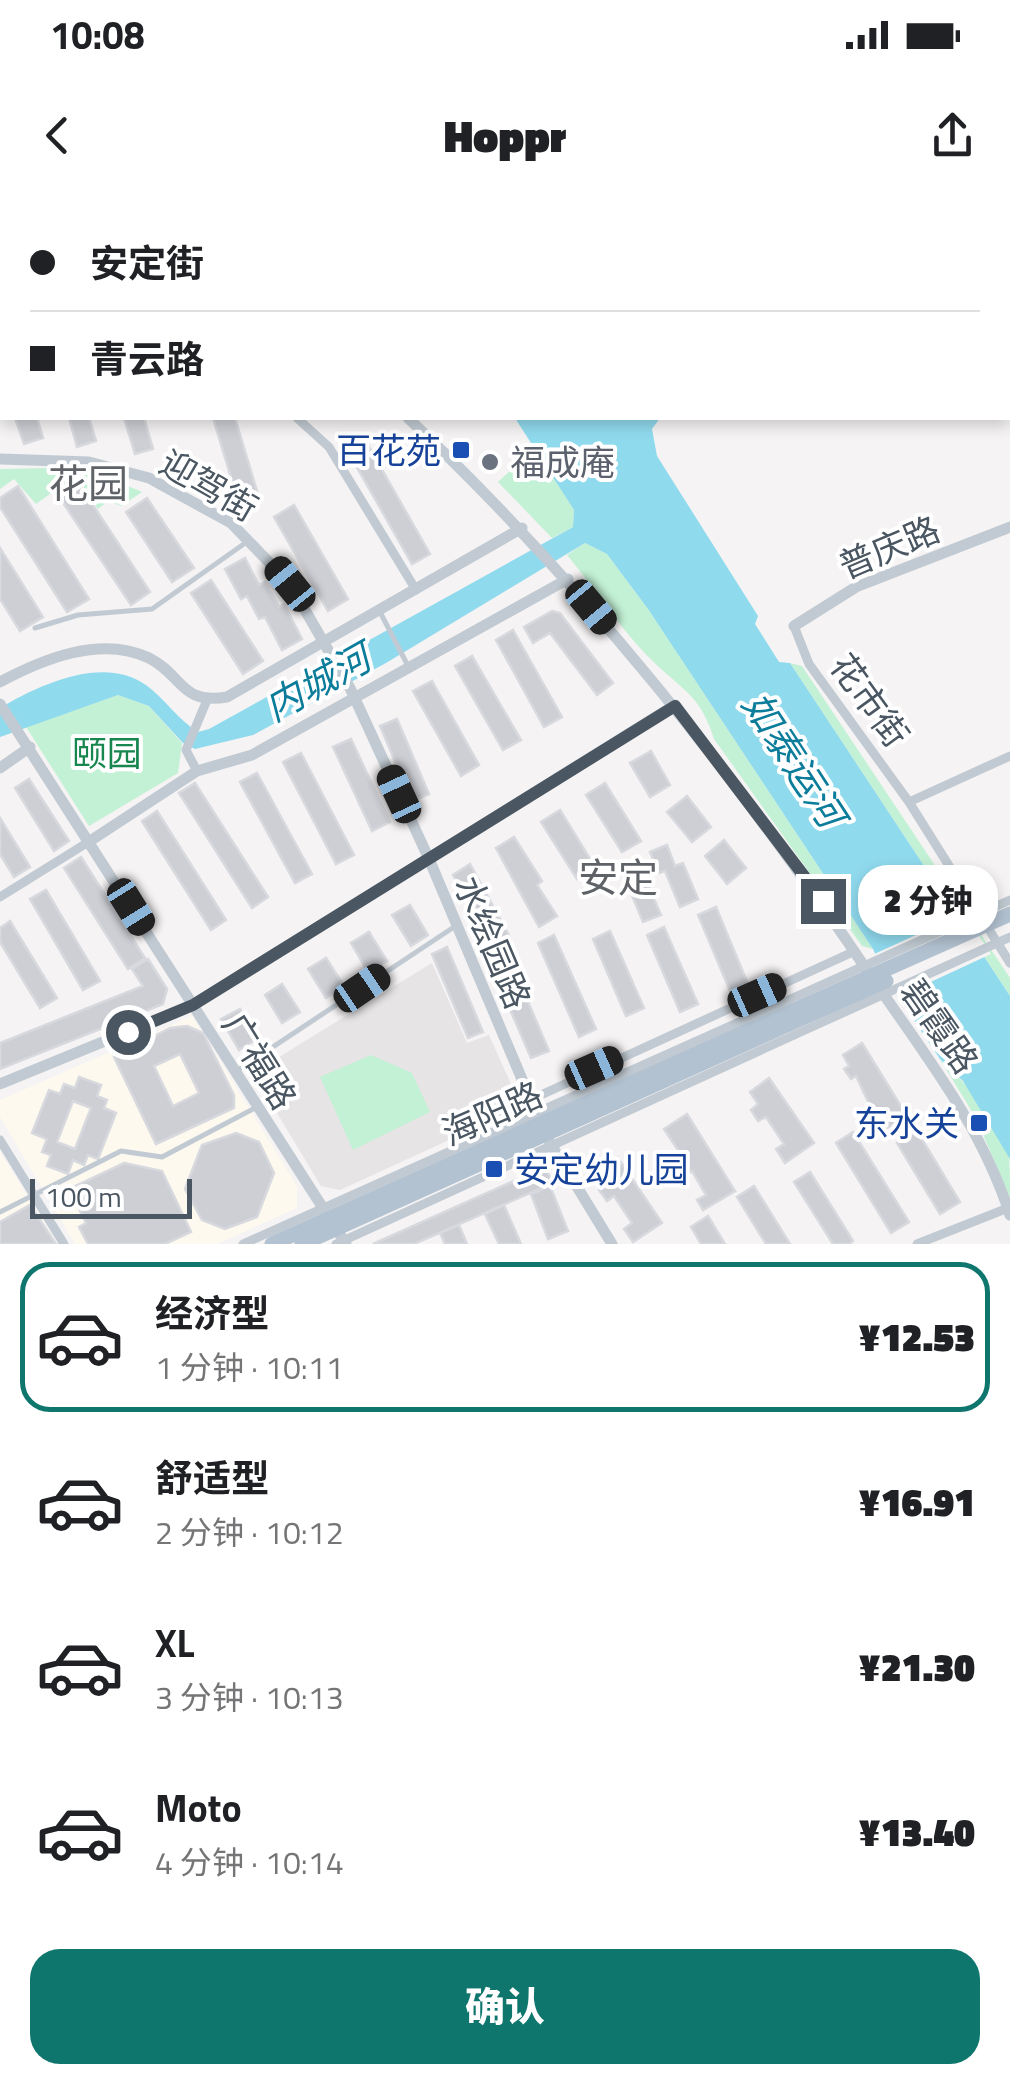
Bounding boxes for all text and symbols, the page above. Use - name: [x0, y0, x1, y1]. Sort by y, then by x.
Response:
- text: 10:08: [50, 6, 145, 64]
- text: Hoppr: [444, 101, 566, 169]
- icon: back: [30, 108, 85, 163]
- icon: share: [925, 108, 980, 163]
- text: 安定街: [90, 234, 204, 292]
- text: 青云路: [90, 330, 204, 388]
- place label: 百花苑: [336, 423, 441, 477]
- street label: 迎驾街: [150, 435, 268, 535]
- place label: 福成庵: [510, 435, 615, 489]
- marker: 百花苑: [450, 439, 472, 461]
- marker: 福成庵: [479, 451, 501, 473]
- district label: 花园: [48, 453, 128, 514]
- street label: 普庆路: [830, 502, 948, 592]
- car: [259, 551, 321, 617]
- car: [560, 574, 622, 640]
- water label: 内城河: [253, 626, 387, 735]
- street label: 花市街: [817, 642, 923, 758]
- water label: 如泰运河: [728, 679, 864, 844]
- park label: 颐园: [72, 726, 142, 780]
- car: [373, 760, 425, 828]
- district label: 安定: [578, 847, 658, 908]
- callout: 2 分钟: [858, 866, 998, 936]
- street label: 水绘园路: [441, 867, 545, 1017]
- car: [102, 874, 160, 940]
- text: 2 分钟: [884, 876, 972, 924]
- route end: [801, 879, 846, 924]
- car: [329, 959, 395, 1017]
- street label: 碧霞路: [888, 968, 992, 1084]
- car: [723, 969, 791, 1021]
- street label: 广福路: [209, 1002, 311, 1120]
- route start: [106, 1010, 151, 1055]
- car: [560, 1042, 628, 1094]
- street label: 海阳路: [433, 1067, 551, 1159]
- place label: 东水关: [854, 1096, 959, 1150]
- marker: 东水关: [968, 1112, 990, 1134]
- place label: 安定幼儿园: [514, 1142, 689, 1196]
- marker: 安定幼儿园: [483, 1158, 505, 1180]
- scale bar: [30, 1174, 192, 1218]
- text: 100 m: [45, 1175, 122, 1218]
- text: 经济型: [155, 1284, 269, 1342]
- icon: car: [35, 1292, 125, 1382]
- text: ¥12.53: [859, 1308, 975, 1366]
- text: 1 分钟 · 10:11: [155, 1343, 344, 1391]
- text: 舒适型: [155, 1449, 269, 1507]
- icon: car: [35, 1457, 125, 1547]
- text: ¥16.91: [859, 1473, 975, 1531]
- text: 2 分钟 · 10:12: [155, 1508, 344, 1556]
- text: XL: [155, 1614, 195, 1672]
- icon: car: [35, 1622, 125, 1712]
- text: ¥21.30: [859, 1638, 975, 1696]
- text: 3 分钟 · 10:13: [155, 1673, 344, 1721]
- text: Moto: [155, 1779, 242, 1837]
- icon: car: [35, 1787, 125, 1877]
- text: ¥13.40: [859, 1803, 975, 1861]
- text: 4 分钟 · 10:14: [155, 1838, 344, 1886]
- button: 确认: [30, 1949, 980, 2064]

